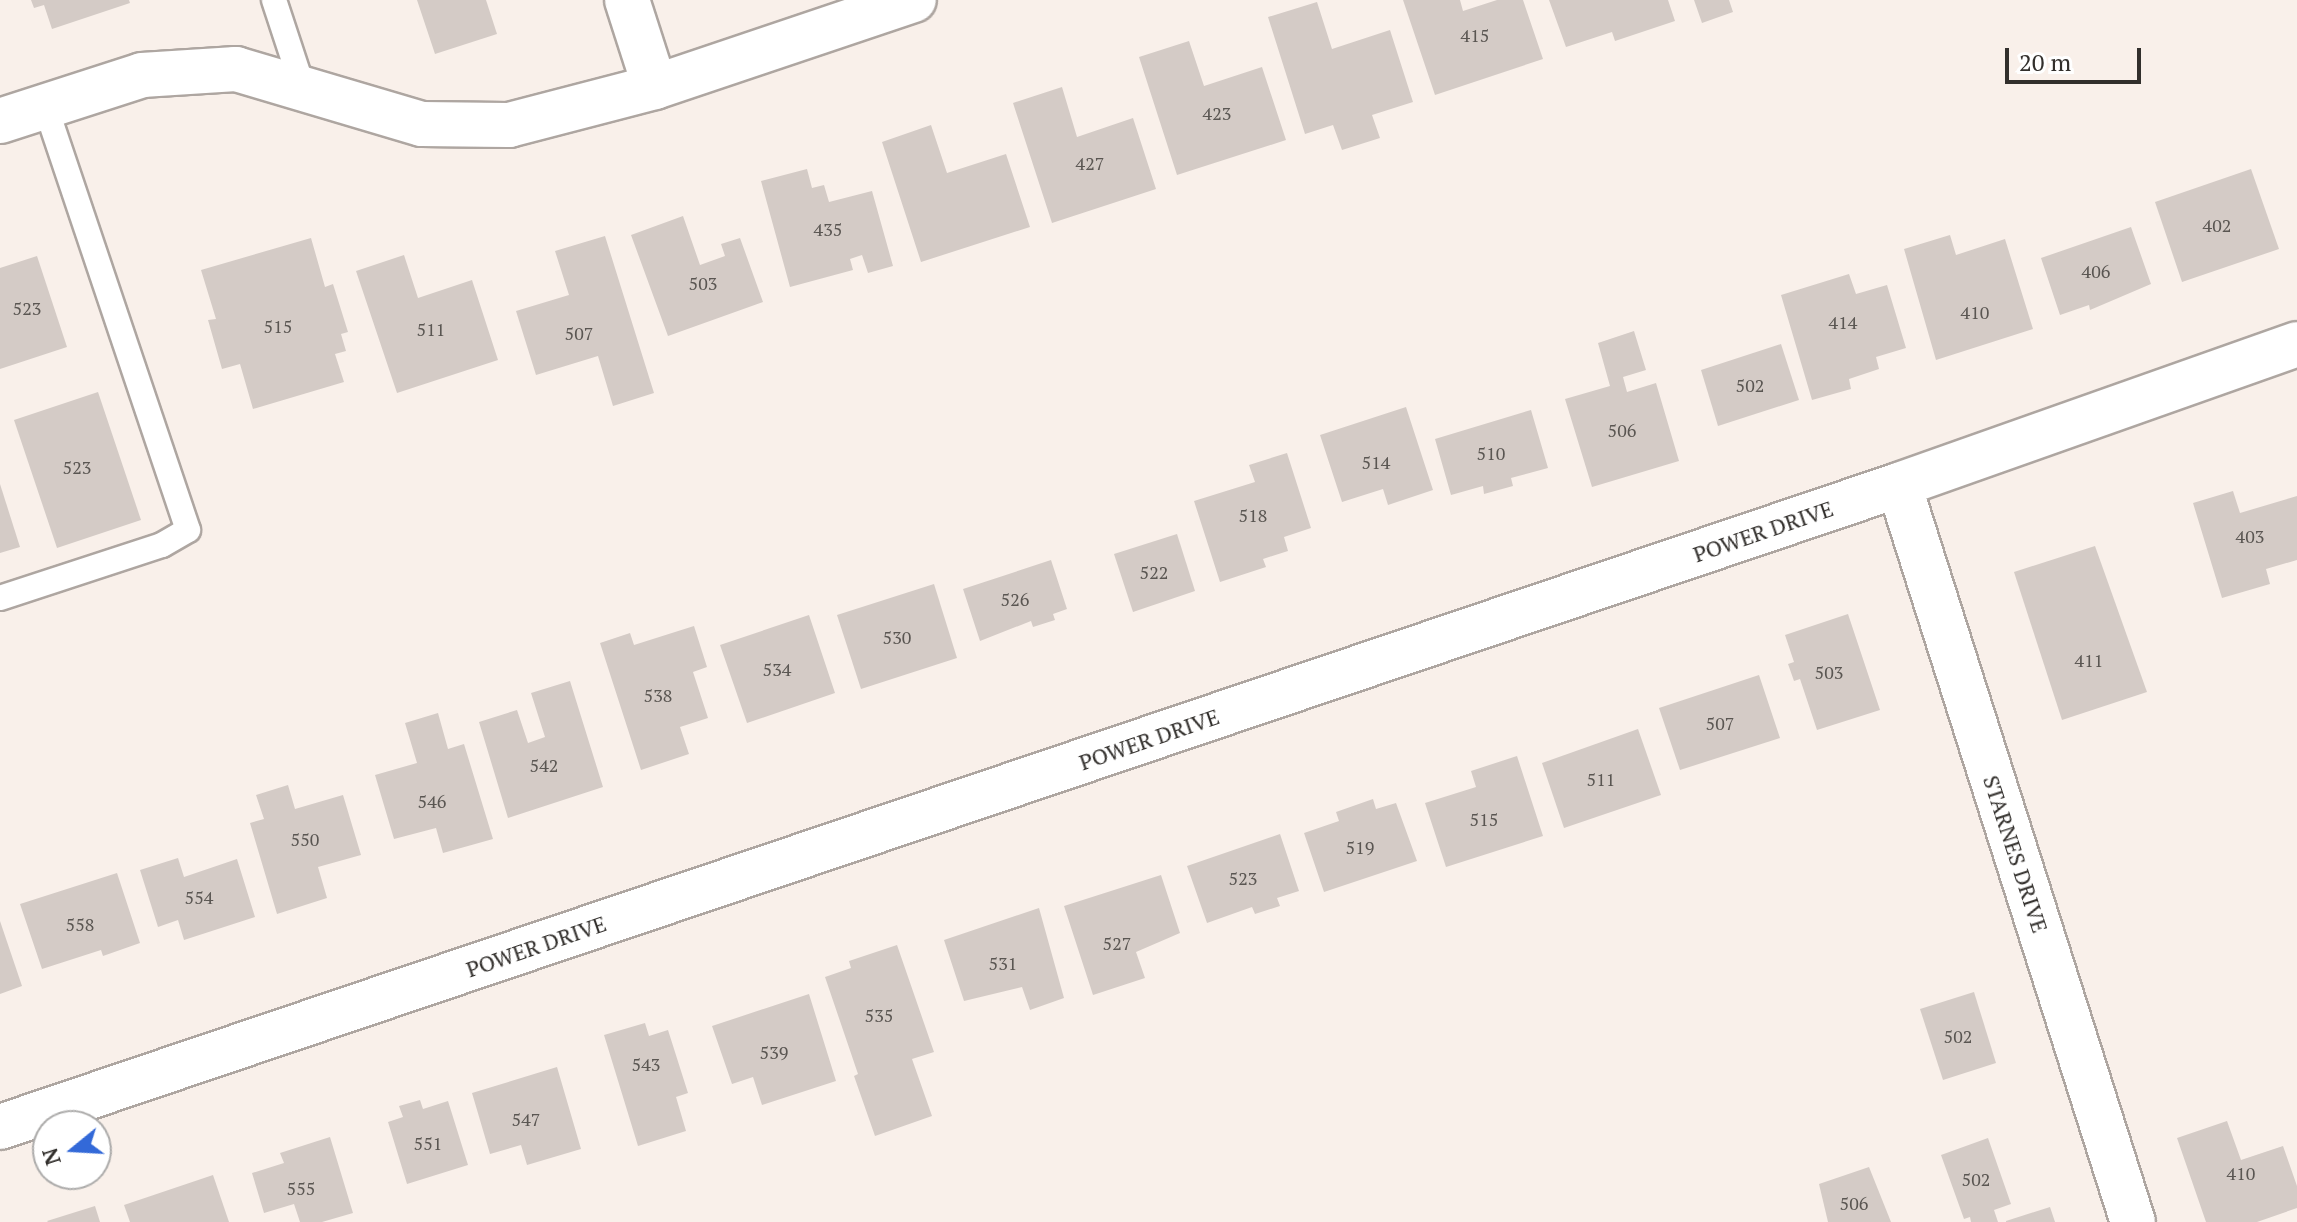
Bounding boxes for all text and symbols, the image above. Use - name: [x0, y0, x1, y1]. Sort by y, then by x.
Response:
- house number: 415: [1461, 24, 1489, 46]
- scale bar: [2009, 32, 2145, 82]
- text: 20 m: [2019, 46, 2071, 78]
- house number: 423: [1203, 102, 1231, 124]
- house number: 427: [1076, 152, 1104, 174]
- house number: 402: [2203, 214, 2231, 236]
- house number: 435: [814, 218, 842, 240]
- house number: 406: [2082, 260, 2110, 282]
- house number: 503: [689, 272, 717, 294]
- house number: 523: [13, 297, 41, 319]
- house number: 410: [1961, 301, 1989, 323]
- house number: 414: [1829, 311, 1857, 333]
- house number: 515: [264, 315, 292, 337]
- house number: 511: [417, 318, 445, 340]
- house number: 507: [565, 322, 593, 344]
- house number: 502: [1736, 374, 1764, 396]
- house number: 506: [1608, 419, 1636, 441]
- house number: 510: [1477, 442, 1505, 464]
- house number: 514: [1362, 451, 1390, 473]
- house number: 523: [63, 456, 91, 478]
- street label: POWER DRIVE: [1690, 495, 1836, 567]
- house number: 518: [1239, 504, 1267, 526]
- house number: 403: [2236, 525, 2264, 547]
- house number: 522: [1140, 561, 1168, 583]
- house number: 526: [1001, 588, 1029, 610]
- house number: 530: [883, 626, 911, 648]
- house number: 411: [2075, 649, 2103, 671]
- house number: 534: [763, 658, 791, 680]
- house number: 503: [1815, 661, 1843, 683]
- house number: 538: [644, 684, 672, 706]
- street label: POWER DRIVE: [1076, 703, 1222, 775]
- house number: 507: [1706, 712, 1734, 734]
- house number: 542: [530, 754, 558, 776]
- house number: 511: [1587, 768, 1615, 790]
- street label: STARNES DRIVE: [1978, 772, 2054, 936]
- house number: 546: [418, 790, 446, 812]
- house number: 515: [1470, 808, 1498, 830]
- house number: 550: [291, 828, 319, 850]
- house number: 519: [1346, 836, 1374, 858]
- house number: 523: [1229, 867, 1257, 889]
- house number: 554: [185, 886, 213, 908]
- street label: POWER DRIVE: [463, 910, 609, 982]
- house number: 558: [66, 913, 94, 935]
- house number: 527: [1103, 932, 1131, 954]
- house number: 531: [989, 952, 1017, 974]
- house number: 535: [865, 1004, 893, 1026]
- house number: 502: [1944, 1025, 1972, 1047]
- house number: 539: [760, 1041, 788, 1063]
- house number: 543: [632, 1053, 660, 1075]
- house number: 547: [512, 1108, 540, 1130]
- north arrow: [32, 1110, 112, 1190]
- house number: 551: [414, 1132, 442, 1154]
- text: N: [34, 1145, 67, 1169]
- house number: 410: [2227, 1162, 2255, 1184]
- house number: 502: [1962, 1168, 1990, 1190]
- house number: 555: [287, 1177, 315, 1199]
- house number: 506: [1840, 1192, 1868, 1214]

